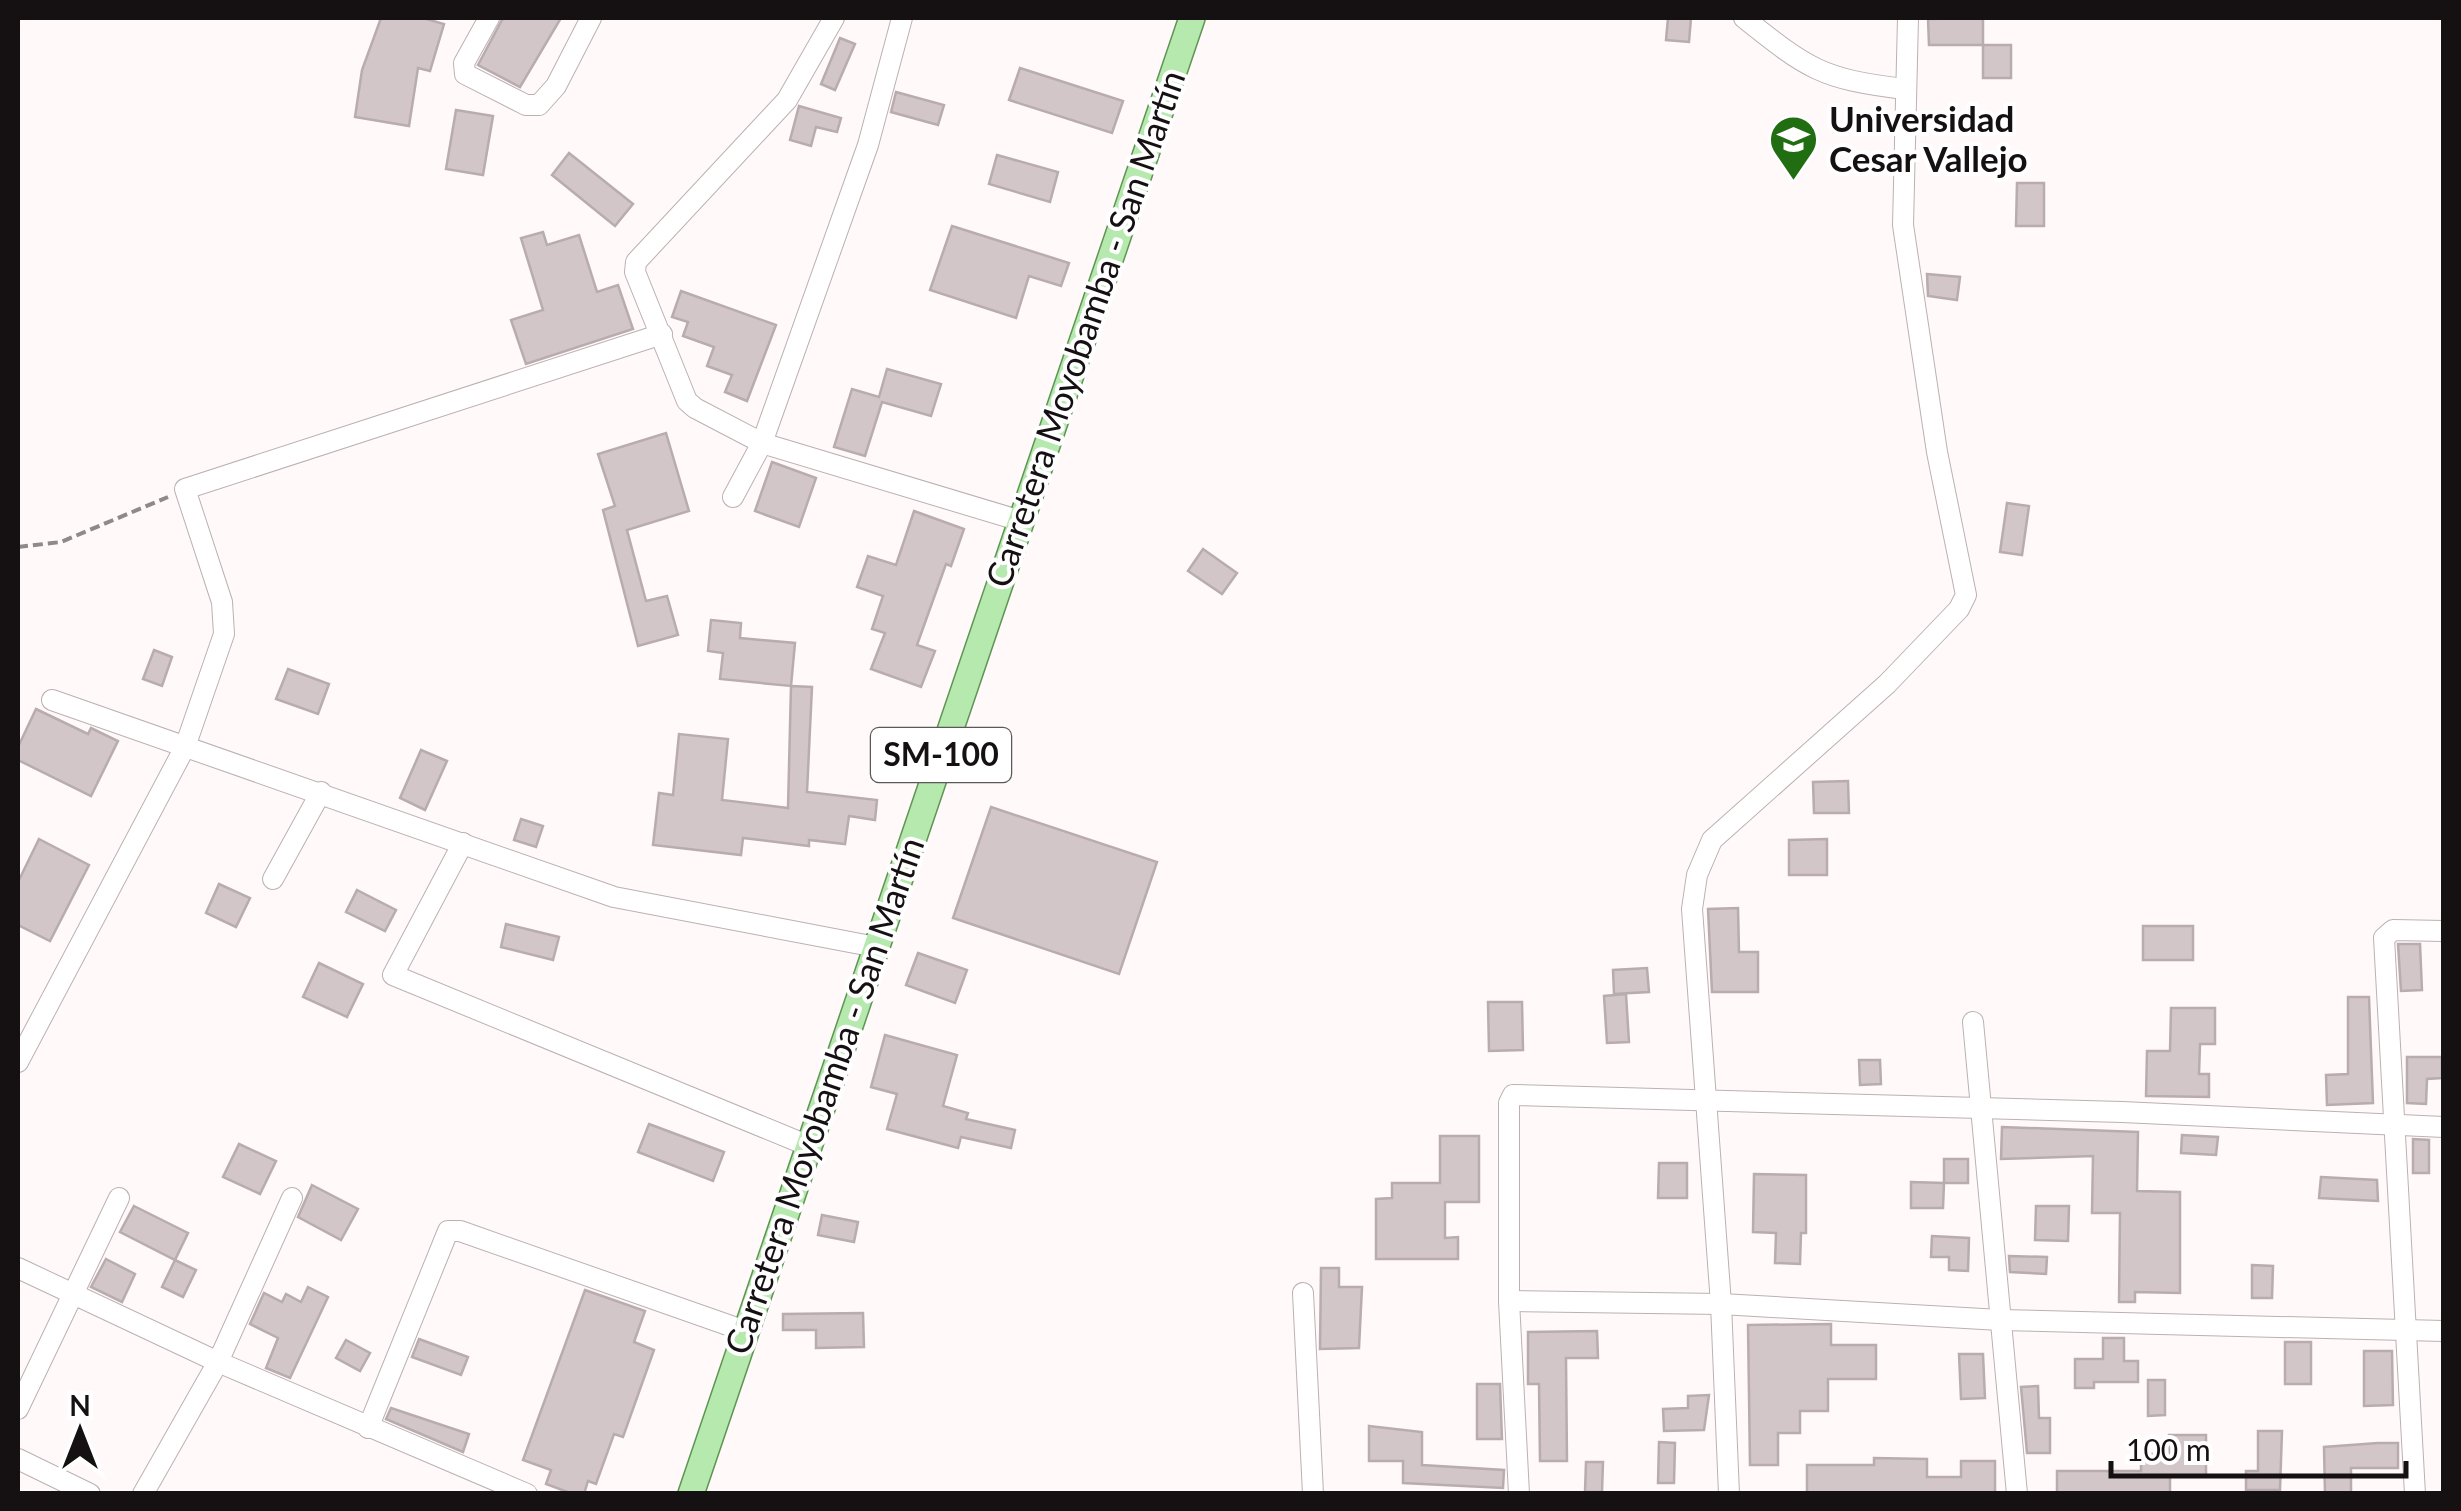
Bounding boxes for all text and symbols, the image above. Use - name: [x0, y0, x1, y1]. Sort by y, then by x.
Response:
- street label: Carretera Moyobamba - San Martín: [976, 64, 1192, 592]
- place label: Universidad Cesar Vallejo: [1829, 97, 2028, 179]
- school or university icon: Universidad Cesar Vallejo: [1768, 114, 1820, 182]
- road number: SM-100: [871, 728, 1011, 782]
- street label: Carretera Moyobamba - San Martín: [715, 831, 931, 1359]
- north arrow: [30, 1381, 130, 1481]
- text: N: [69, 1388, 91, 1422]
- scale bar: [2111, 1416, 2406, 1478]
- text: 100 m: [2126, 1431, 2211, 1467]

